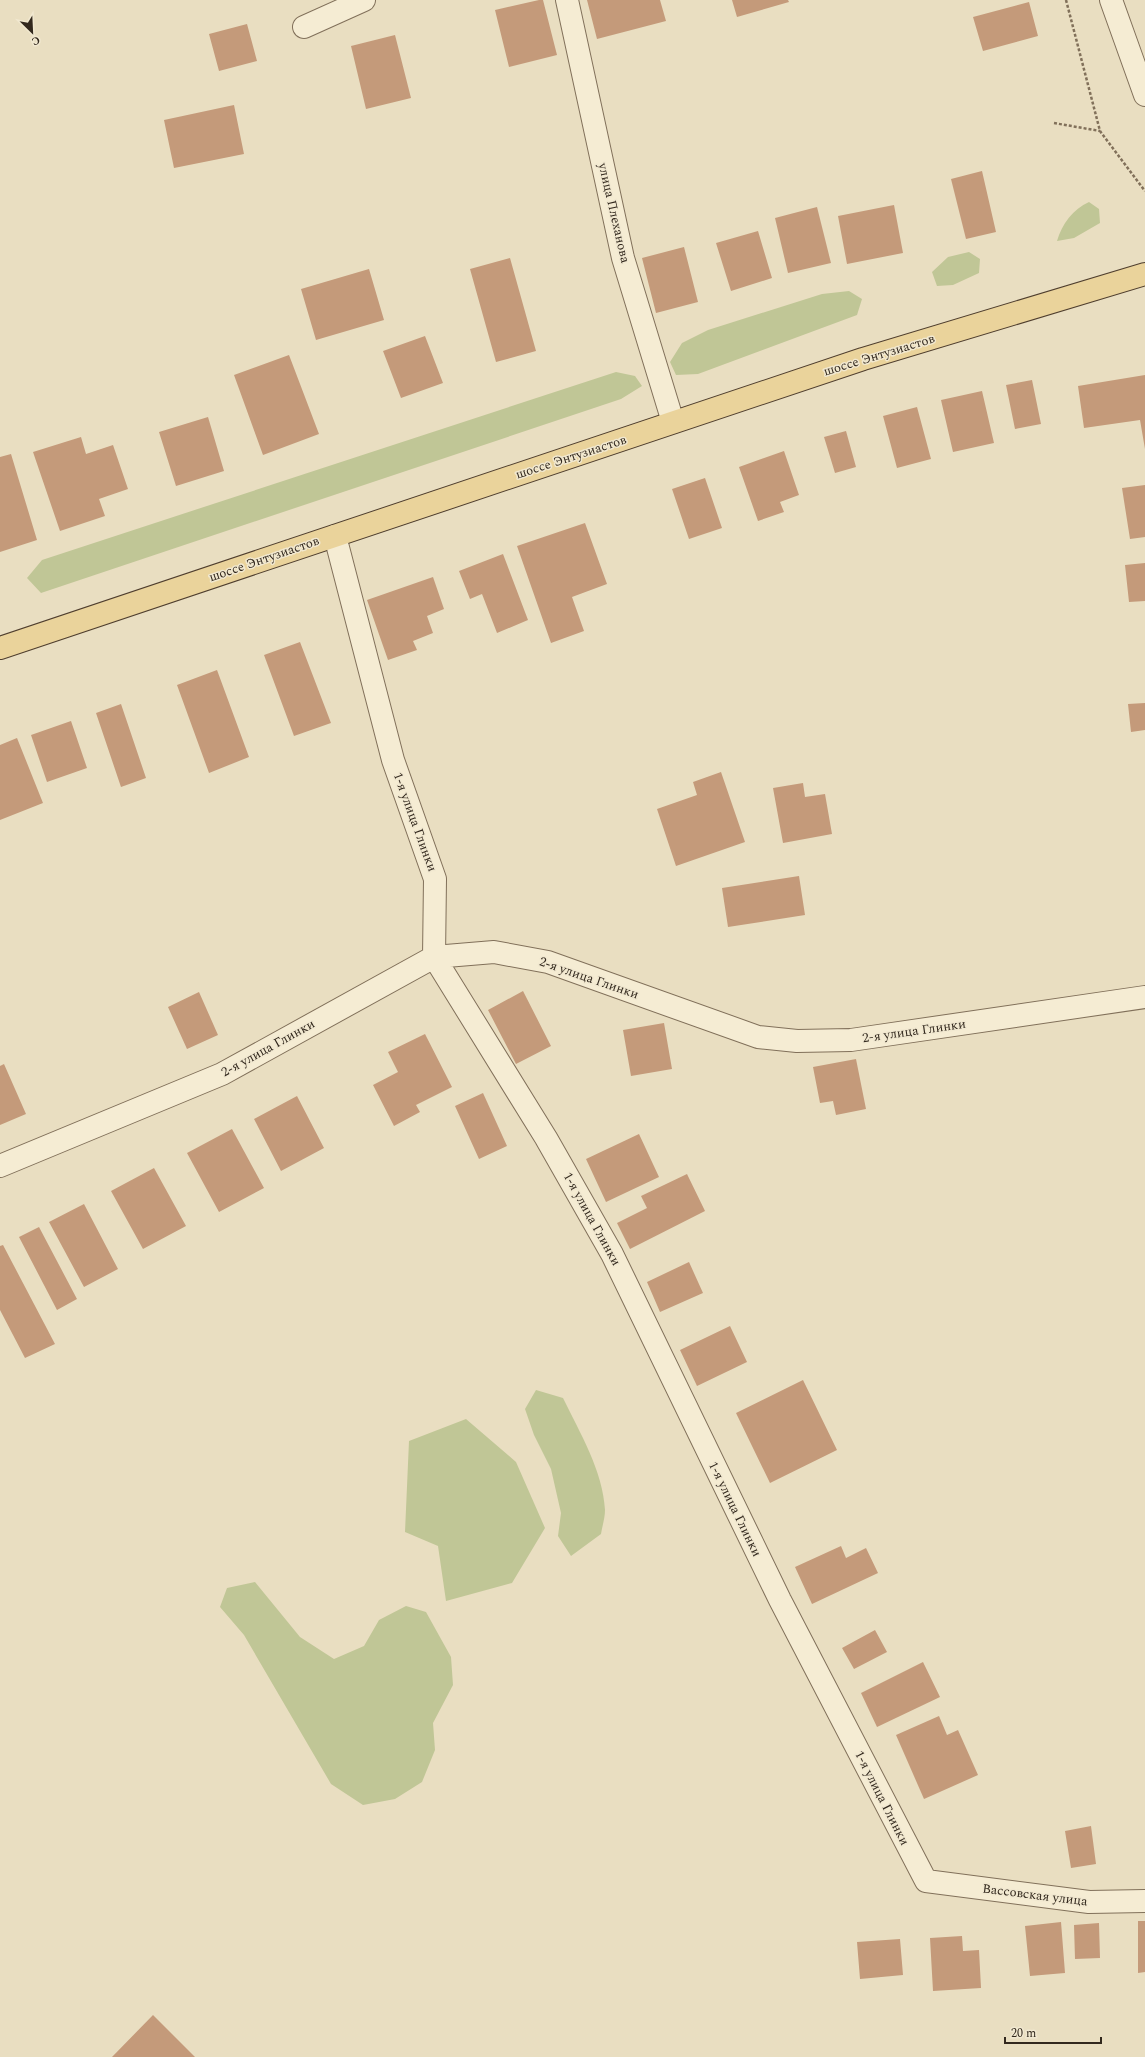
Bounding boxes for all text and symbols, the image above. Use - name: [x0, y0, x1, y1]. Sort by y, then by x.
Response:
- north arrow: [12, 12, 52, 52]
- text: С: [29, 31, 43, 50]
- street label: улица Плеханова: [593, 160, 635, 266]
- street label: шоссе Энтузиастов: [821, 328, 938, 381]
- street label: шоссе Энтузиастов: [513, 429, 629, 484]
- street label: шоссе Энтузиастов: [206, 531, 322, 587]
- street label: 1-я улица Глинки: [388, 770, 442, 875]
- street label: 2-я улица Глинки: [536, 952, 642, 1004]
- street label: 2-я улица Глинки: [218, 1014, 319, 1082]
- street label: 2-я улица Глинки: [861, 1014, 967, 1048]
- street label: 1-я улица Глинки: [558, 1169, 626, 1270]
- street label: 1-я улица Глинки: [703, 1458, 767, 1560]
- street label: 1-я улица Глинки: [849, 1747, 915, 1849]
- street label: Вассовская улица: [981, 1879, 1089, 1911]
- scale bar: [1005, 2019, 1101, 2045]
- text: 20 m: [1011, 2024, 1036, 2043]

